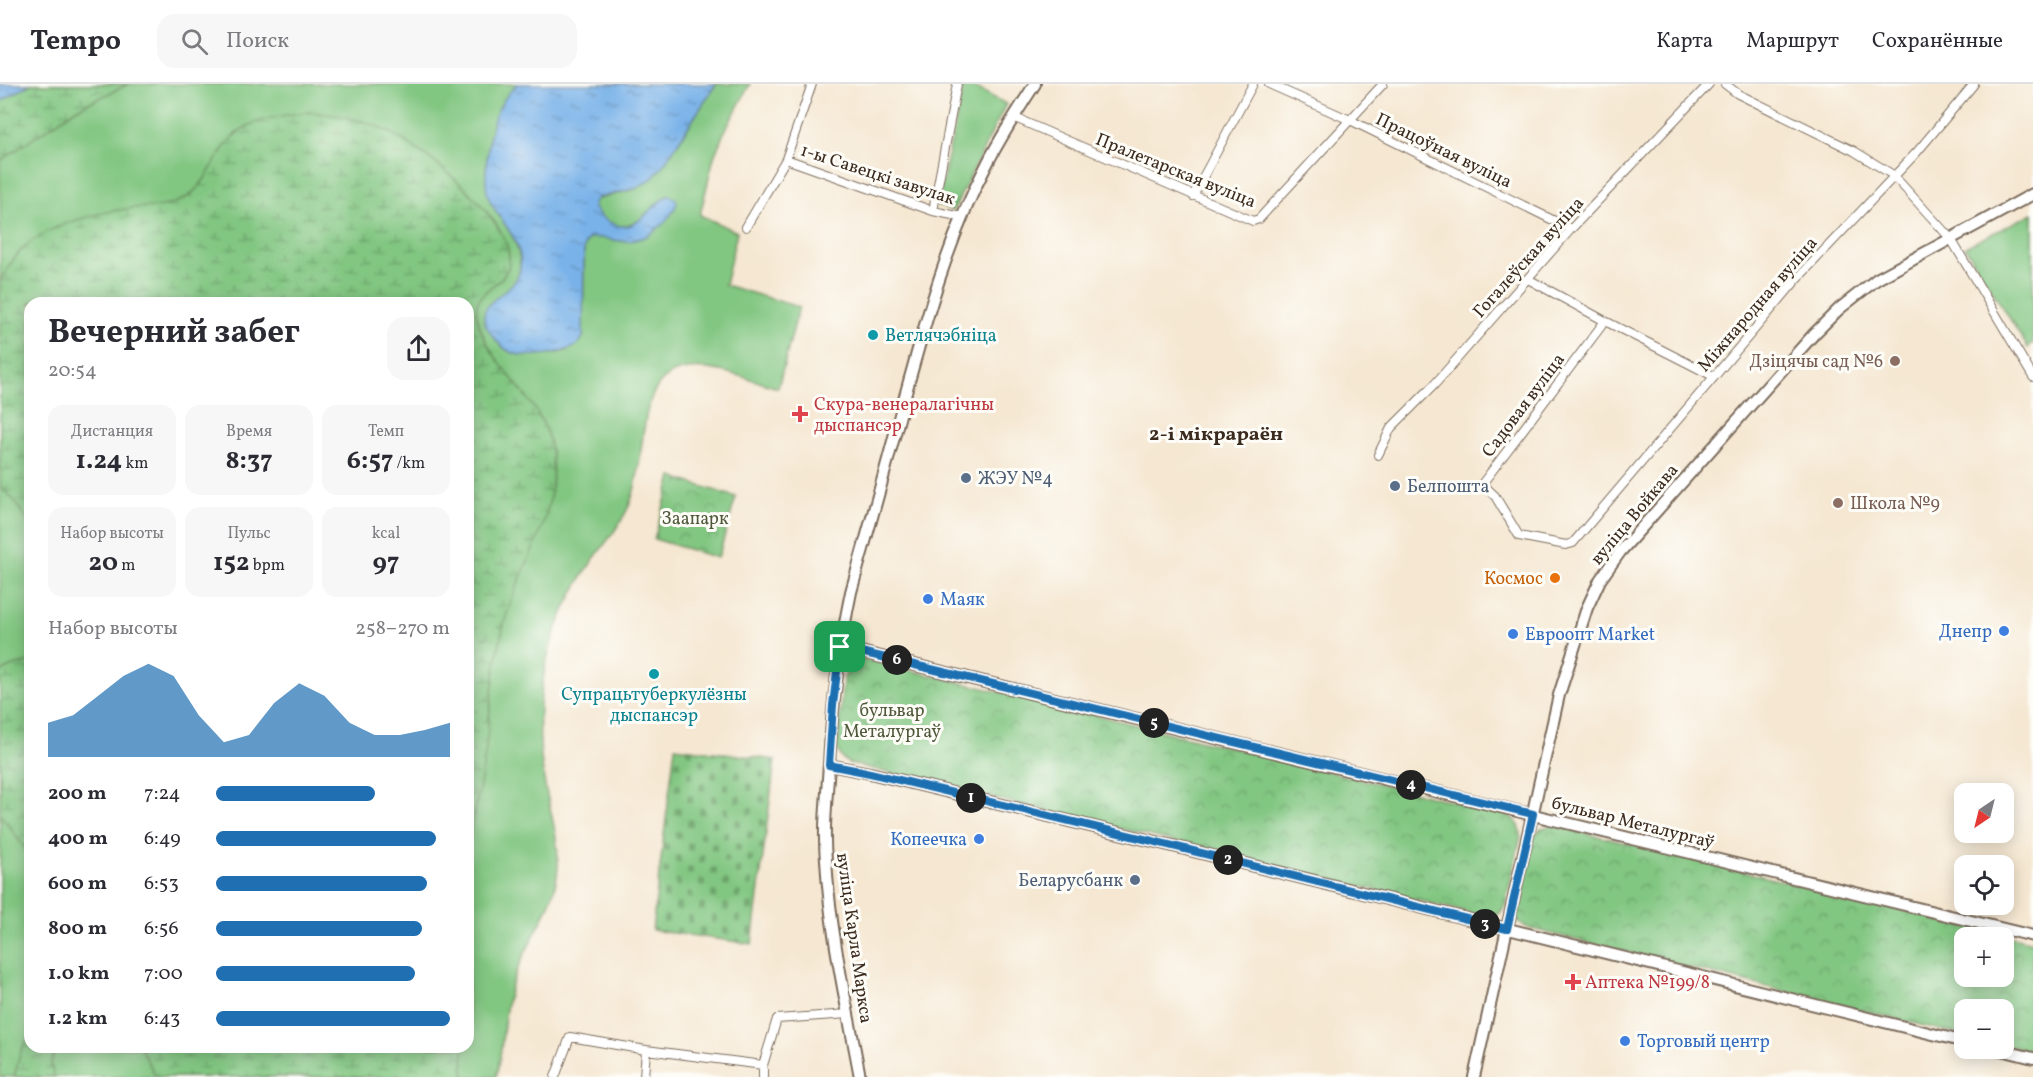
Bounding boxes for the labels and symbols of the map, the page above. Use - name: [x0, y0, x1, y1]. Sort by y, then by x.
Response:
- street label: Працоўная вуліца: [1371, 107, 1516, 195]
- street label: Пралетарская вуліца: [1091, 128, 1260, 215]
- street label: 1-ы Савецкі завулак: [797, 139, 958, 212]
- street label: Гогалеўская вуліца: [1468, 192, 1590, 324]
- street label: Міжнародная вуліца: [1692, 232, 1824, 378]
- place label: Ветлячэбніца: [885, 324, 997, 349]
- marker: Ветлячэбніца: [866, 328, 880, 342]
- street label: Садовая вуліца: [1477, 349, 1572, 463]
- place label: Дзіцячы сад №6: [1749, 350, 1883, 375]
- marker: Дзіцячы сад №6: [1888, 354, 1902, 368]
- place label: Скура-венералагічны дыспансэр: [814, 393, 994, 439]
- marker: Скура-венералагічны дыспансэр: [791, 405, 809, 423]
- district label: 2-і мікрараён: [1149, 421, 1283, 449]
- street label: вуліца Войкава: [1585, 459, 1685, 571]
- place label: ЖЭУ №4: [978, 467, 1053, 492]
- marker: ЖЭУ №4: [959, 471, 973, 485]
- place label: Белпошта: [1407, 475, 1489, 500]
- marker: Белпошта: [1388, 479, 1402, 493]
- place label: Школа №9: [1850, 492, 1940, 517]
- marker: Школа №9: [1831, 496, 1845, 510]
- park label: Заапарк: [662, 507, 729, 532]
- place label: Космос: [1484, 567, 1543, 592]
- marker: Космос: [1548, 571, 1562, 585]
- place label: Маяк: [940, 588, 985, 613]
- marker: Маяк: [921, 592, 935, 606]
- place label: Днепр: [1939, 620, 1992, 645]
- pin: [814, 621, 865, 672]
- place label: Евроопт Market: [1525, 623, 1655, 648]
- marker: Днепр: [1997, 624, 2011, 638]
- marker: Евроопт Market: [1506, 627, 1520, 641]
- pin: 6: [882, 645, 912, 675]
- marker: Супрацьтуберкулёзны дыспансэр: [647, 667, 661, 681]
- place label: Супрацьтуберкулёзны дыспансэр: [561, 683, 747, 729]
- park label: бульвар Металургаў: [843, 699, 941, 745]
- pin: 5: [1139, 708, 1169, 738]
- pin: 4: [1396, 770, 1426, 800]
- pin: 1: [956, 783, 986, 813]
- north arrow: [1954, 783, 2014, 843]
- street label: бульвар Металургаў: [1549, 791, 1717, 856]
- place label: Копеечка: [890, 828, 967, 853]
- marker: Копеечка: [972, 832, 986, 846]
- pin: 2: [1213, 845, 1243, 875]
- street label: вуліца Карла Маркса: [829, 851, 878, 1025]
- place label: Беларусбанк: [1018, 869, 1123, 894]
- marker: Беларусбанк: [1128, 873, 1142, 887]
- pin: 3: [1470, 909, 1500, 939]
- place label: Аптека №199/8: [1585, 971, 1710, 996]
- marker: Аптека №199/8: [1566, 975, 1580, 989]
- place label: Торговый центр: [1637, 1030, 1770, 1055]
- marker: Торговый центр: [1618, 1034, 1632, 1048]

